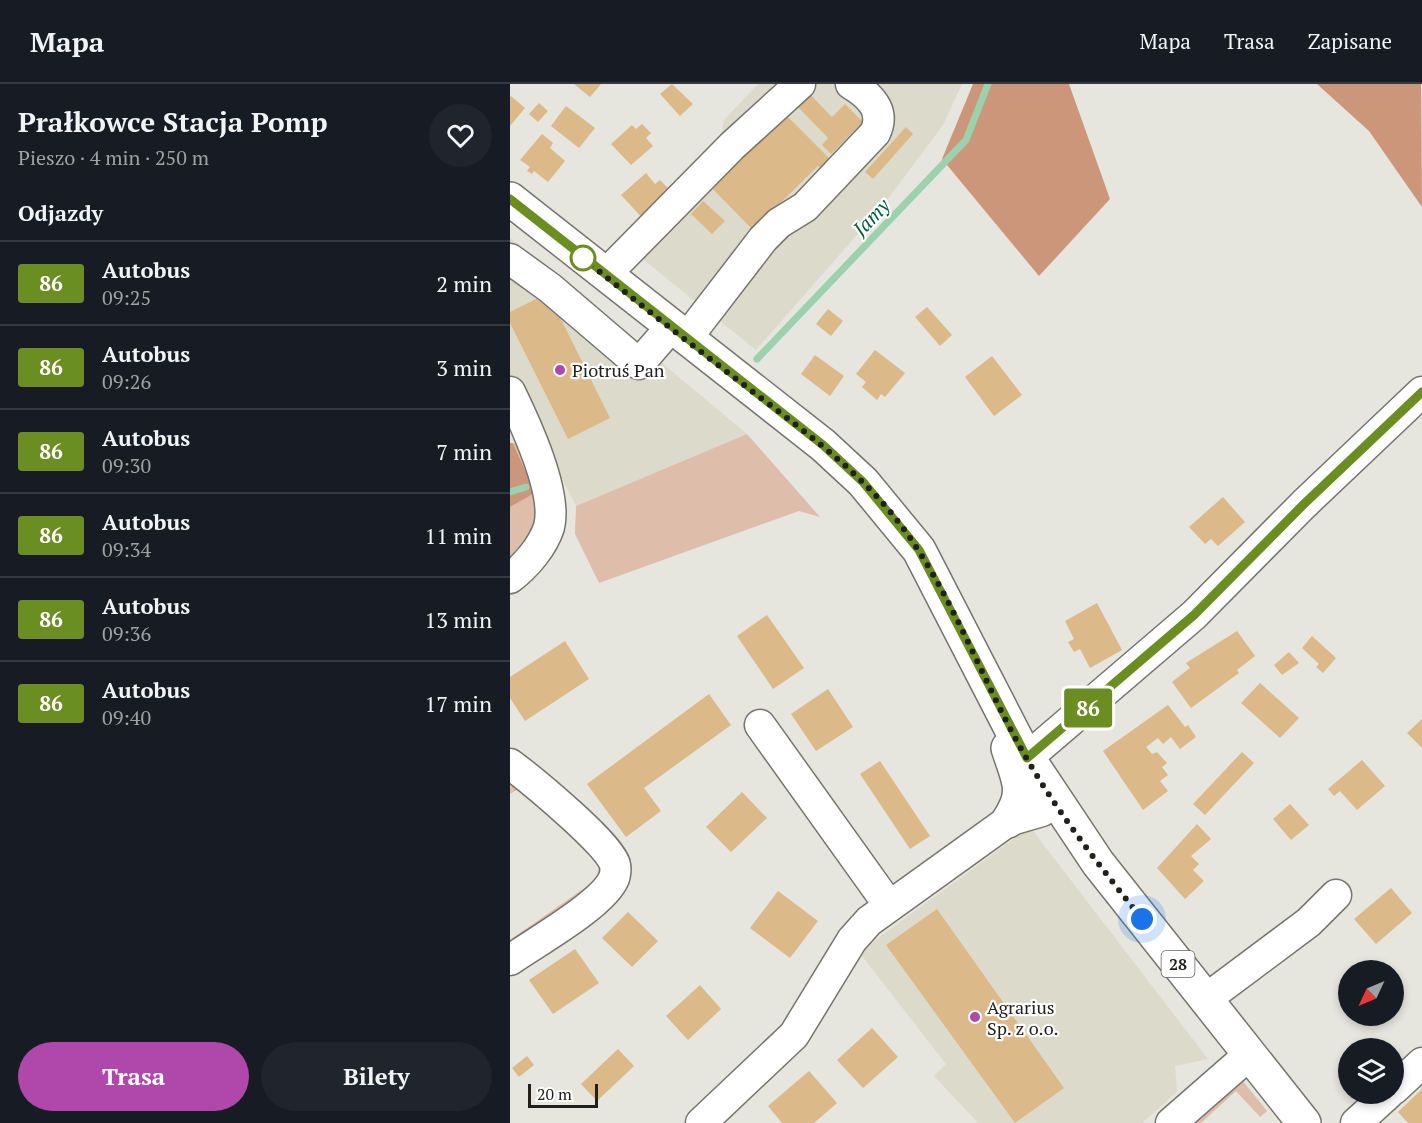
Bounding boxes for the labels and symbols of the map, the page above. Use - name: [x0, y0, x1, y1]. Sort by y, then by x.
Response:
- water label: Jamy: [846, 192, 896, 242]
- unlabelled marker: [570, 245, 596, 271]
- place label: Piotruś Pan: [572, 358, 665, 382]
- marker: Piotruś Pan: [553, 363, 567, 377]
- line badge: 86: [1061, 688, 1115, 728]
- your location: [1127, 904, 1157, 934]
- road number: 28: [1162, 951, 1194, 977]
- north arrow: [1338, 960, 1404, 1026]
- place label: Agrarius Sp. z o.o.: [987, 995, 1059, 1040]
- marker: Agrarius Sp. z o.o.: [968, 1010, 982, 1024]
- scale bar: [528, 1081, 598, 1108]

